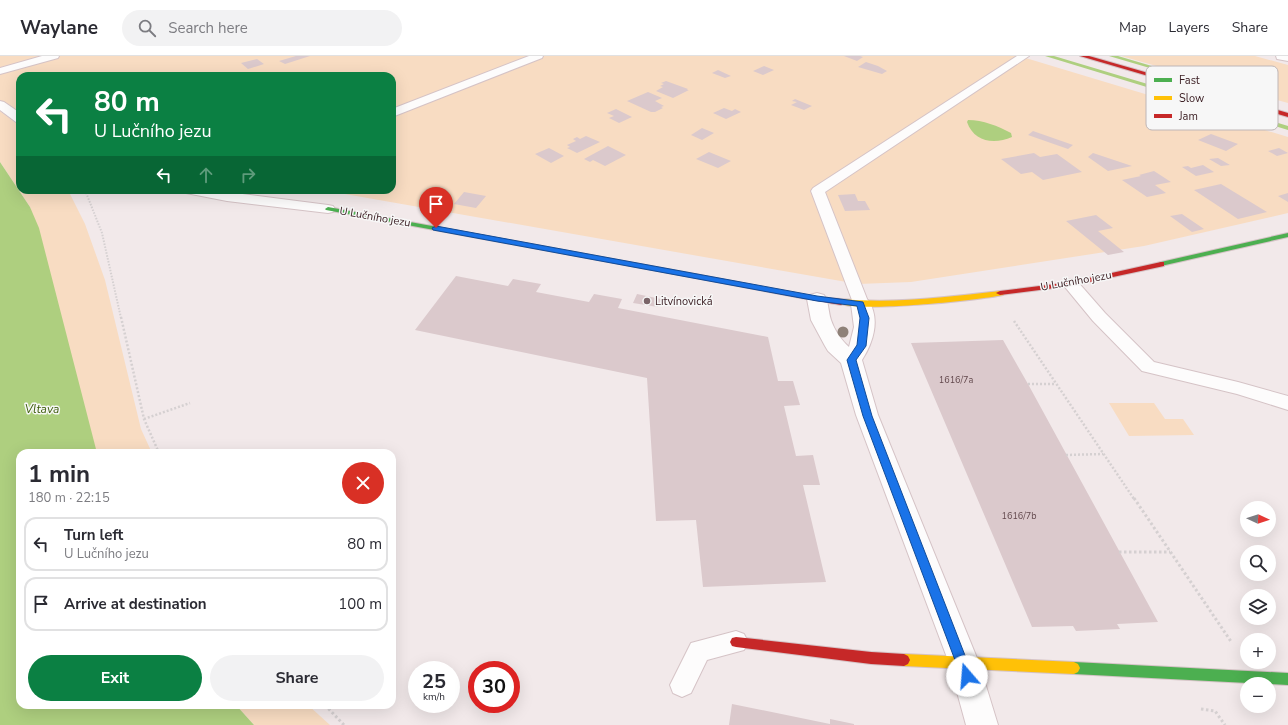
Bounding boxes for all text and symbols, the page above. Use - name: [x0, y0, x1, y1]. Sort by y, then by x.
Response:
- search box: [122, 10, 402, 46]
- text: Waylane: [20, 15, 98, 41]
- icon: search: [136, 17, 158, 39]
- text: Search here: [168, 18, 248, 38]
- text: Map: [1119, 18, 1146, 37]
- text: Layers: [1168, 18, 1210, 37]
- text: Share: [1232, 18, 1268, 37]
- legend: [1146, 66, 1278, 130]
- text: Fast: [1179, 73, 1200, 88]
- text: 80 m: [94, 83, 160, 121]
- icon: left: [28, 88, 80, 140]
- text: Slow: [1179, 91, 1204, 106]
- text: Jam: [1178, 109, 1198, 124]
- text: U Lučního jezu: [94, 119, 211, 143]
- icon: left: [153, 164, 175, 186]
- icon: ahead: [195, 164, 217, 186]
- icon: right: [237, 164, 259, 186]
- pin: [419, 187, 453, 228]
- icon: arrive: [425, 193, 447, 215]
- street label: U Lučního jezu: [338, 203, 412, 231]
- street label: U Lučního jezu: [1039, 267, 1113, 295]
- place label: Litvínovická: [655, 294, 713, 309]
- marker: Litvínovická: [642, 296, 652, 306]
- house number: 1616/7a: [939, 374, 973, 386]
- water label: Vltava: [25, 401, 59, 417]
- text: 1 min: [28, 458, 90, 490]
- button: close: [342, 462, 384, 504]
- text: 180 m · 22:15: [28, 489, 110, 507]
- north arrow: [1240, 501, 1276, 537]
- map controls: [1240, 501, 1276, 713]
- house number: 1616/7b: [1002, 510, 1036, 522]
- text: Turn left: [64, 525, 123, 545]
- icon: left: [30, 533, 52, 555]
- text: 80 m: [347, 534, 382, 554]
- text: U Lučního jezu: [64, 545, 149, 563]
- button: search: [1240, 545, 1276, 581]
- button: layers: [1240, 589, 1276, 625]
- icon: arrive: [30, 593, 52, 615]
- text: Arrive at destination: [64, 594, 207, 614]
- text: 100 m: [338, 594, 382, 614]
- button: +: [1240, 633, 1276, 669]
- button: Exit: [28, 655, 202, 701]
- button: Share: [210, 655, 384, 701]
- position arrow: [946, 655, 988, 697]
- speed limit sign: 30: [468, 661, 520, 713]
- text: 25: [422, 668, 446, 695]
- button: −: [1240, 677, 1276, 713]
- text: km/h: [423, 690, 445, 704]

